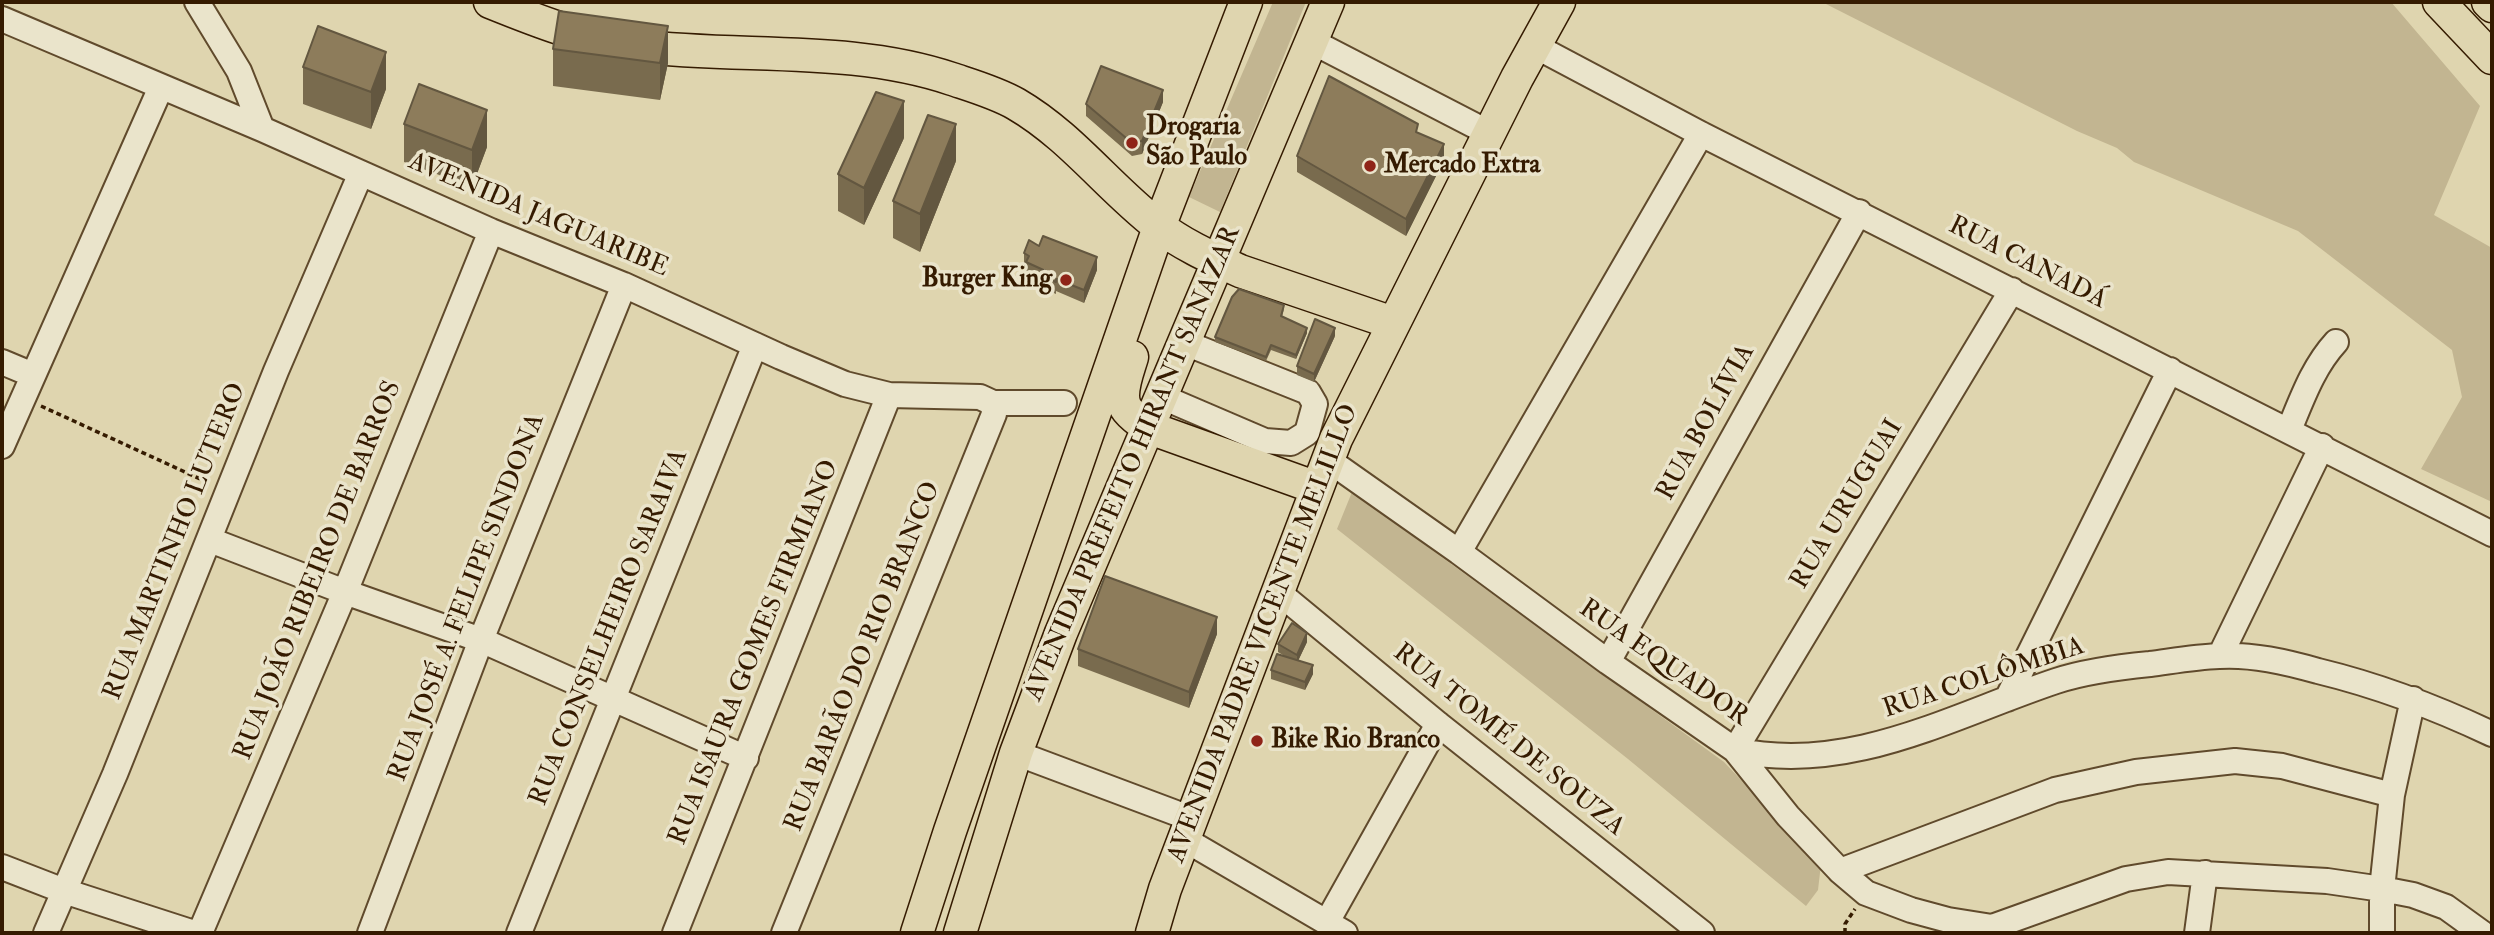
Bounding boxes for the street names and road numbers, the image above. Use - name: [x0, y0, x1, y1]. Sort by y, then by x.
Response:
- street label: AVENIDA JAGUARIBE: [403, 147, 673, 285]
- street label: RUA CANADÁ: [1943, 211, 2111, 317]
- street label: AVENIDA PREFEITO HIRANT SANAZAR: [1019, 222, 1249, 706]
- street label: RUA BOLÍVIA: [1651, 340, 1763, 506]
- street label: RUA JOÃO RIBEIRO DE BARROS: [229, 377, 409, 765]
- street label: RUA MARTINHO LUTERO: [98, 379, 254, 705]
- street label: AVENIDA PADRE VICENTE MELILLO: [1162, 400, 1366, 868]
- street label: RUA JOSÉ A. FELIPE SINDONA: [383, 410, 553, 786]
- street label: RUA URUGUAI: [1785, 415, 1911, 595]
- street label: RUA CONSELHEIRO SARAIVA: [524, 445, 696, 811]
- street label: RUA ISAURA GOMES FIRMIANO: [663, 456, 847, 850]
- street label: RUA BARÃO DO RIO BRANCO: [779, 478, 949, 836]
- street label: RUA EQUADOR: [1572, 594, 1754, 734]
- street label: RUA COLÔMBIA: [1879, 632, 2089, 726]
- street label: RUA TOMÉ DE SOUZA: [1386, 638, 1630, 844]

